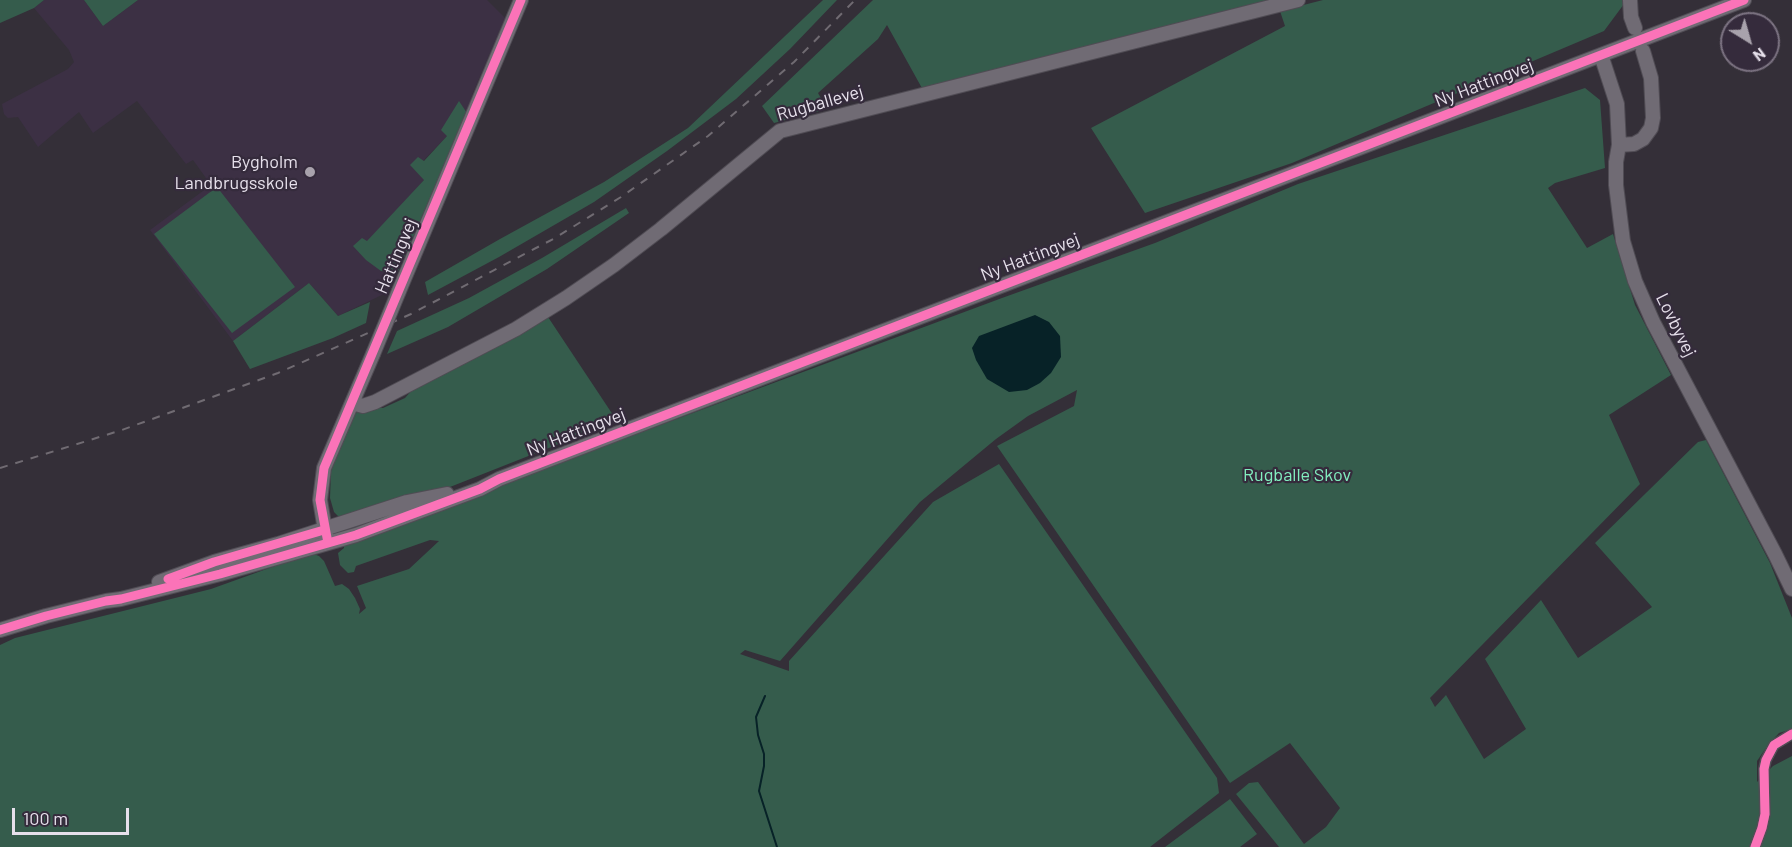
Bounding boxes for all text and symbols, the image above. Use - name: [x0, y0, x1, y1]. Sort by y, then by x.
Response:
- north arrow: [1720, 12, 1780, 72]
- text: N: [1750, 44, 1770, 66]
- street label: Ny Hattingvej: [1431, 54, 1537, 112]
- street label: Rugballevej: [774, 80, 866, 126]
- place label: Bygholm Landbrugsskole: [174, 151, 298, 194]
- marker: Bygholm Landbrugsskole: [303, 165, 317, 179]
- street label: Hattingvej: [370, 215, 422, 297]
- street label: Ny Hattingvej: [977, 228, 1083, 286]
- street label: Lovbyvej: [1651, 290, 1701, 360]
- street label: Ny Hattingvej: [523, 403, 629, 461]
- park label: Rugballe Skov: [1243, 464, 1351, 486]
- scale bar: [15, 796, 132, 834]
- text: 100 m: [23, 807, 68, 829]

